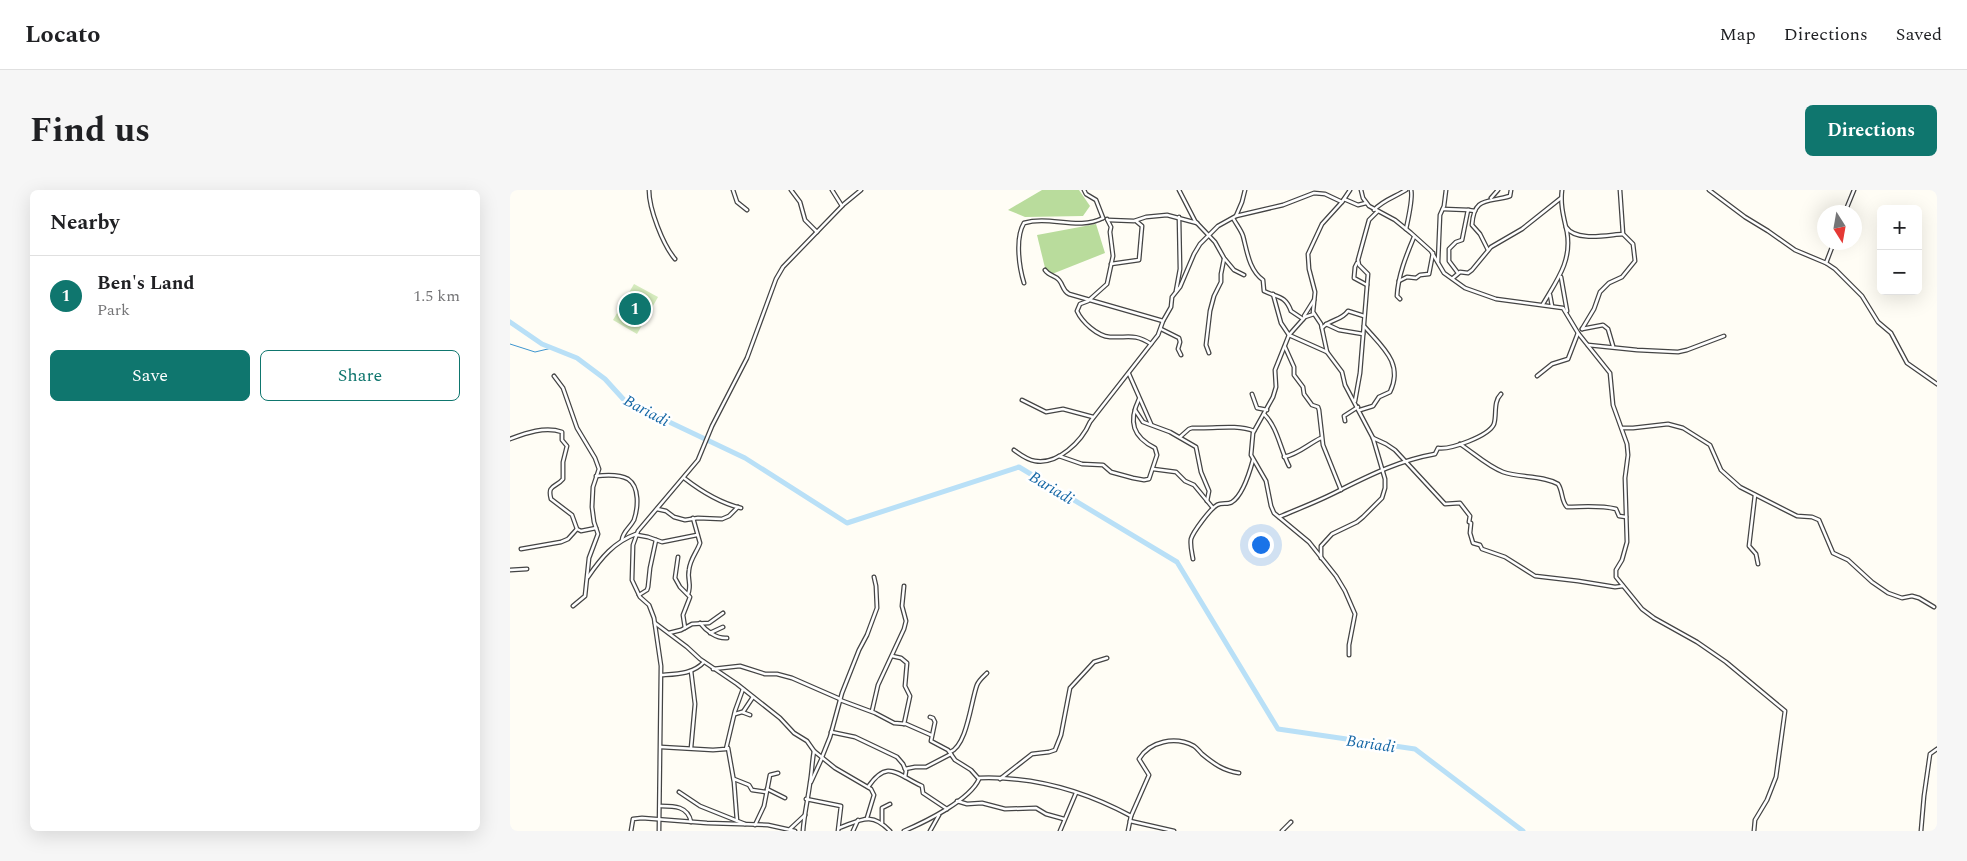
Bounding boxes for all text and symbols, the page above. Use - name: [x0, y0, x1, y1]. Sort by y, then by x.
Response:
- text: Locato: [25, 17, 100, 53]
- text: Map: [1720, 21, 1756, 48]
- text: Directions: [1784, 21, 1868, 48]
- text: Saved: [1896, 21, 1942, 48]
- text: Find us: [30, 104, 150, 157]
- button: Directions: [1805, 105, 1937, 156]
- north arrow: [1817, 205, 1862, 250]
- map controls: [1877, 205, 1922, 295]
- button: +: [1877, 205, 1922, 250]
- text: Nearby: [50, 207, 120, 239]
- button: −: [1877, 250, 1922, 295]
- text: Ben's Land: [97, 269, 195, 298]
- text: 1: [62, 284, 70, 308]
- text: 1.5 km: [413, 284, 460, 308]
- pin: 1: [619, 290, 651, 328]
- text: Park: [97, 298, 130, 322]
- button: Save: [50, 350, 250, 401]
- button: Share: [260, 350, 460, 401]
- water label: Bariadi: [619, 389, 674, 433]
- water label: Bariadi: [1024, 465, 1079, 511]
- your location: [1248, 532, 1274, 558]
- water label: Bariadi: [1345, 729, 1397, 759]

